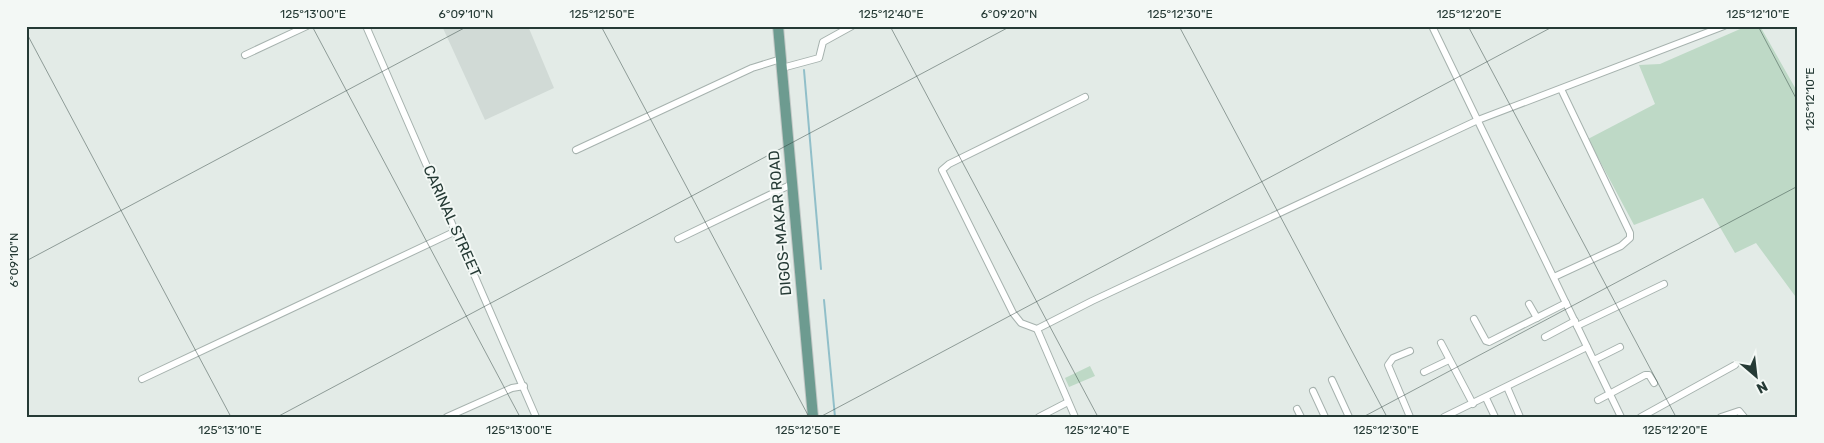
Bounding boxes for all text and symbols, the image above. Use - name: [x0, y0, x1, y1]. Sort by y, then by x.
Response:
- text: 125°13'00"E: [280, 7, 346, 21]
- text: 6°09'10"N: [439, 7, 493, 21]
- text: 125°12'50"E: [569, 7, 635, 21]
- text: 125°12'40"E: [859, 7, 923, 21]
- text: 6°09'20"N: [981, 7, 1037, 21]
- text: 125°12'30"E: [1147, 7, 1213, 21]
- text: 125°12'20"E: [1436, 7, 1502, 21]
- text: 125°12'10"E: [1726, 7, 1790, 21]
- text: 125°12'10"E: [1803, 67, 1817, 131]
- street label: DIGOS-MAKAR ROAD: [765, 150, 795, 296]
- street label: CARINAL STREET: [419, 162, 485, 280]
- text: 6°09'10"N: [7, 233, 21, 287]
- north arrow: [1732, 350, 1782, 400]
- text: N: [1753, 377, 1770, 397]
- text: 125°13'10"E: [198, 423, 262, 437]
- text: 125°13'00"E: [486, 423, 552, 437]
- text: 125°12'50"E: [775, 423, 841, 437]
- text: 125°12'40"E: [1065, 423, 1129, 437]
- text: 125°12'30"E: [1353, 423, 1419, 437]
- text: 125°12'20"E: [1642, 423, 1708, 437]

